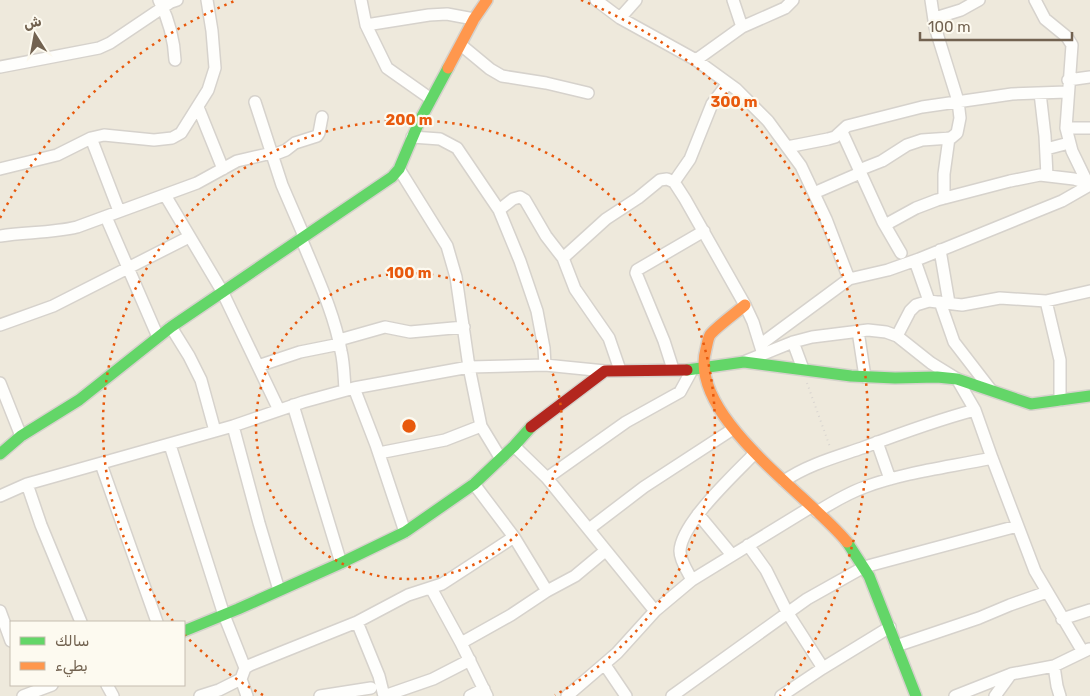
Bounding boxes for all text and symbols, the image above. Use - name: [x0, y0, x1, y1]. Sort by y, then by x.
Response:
- north arrow: [10, 10, 60, 60]
- scale bar: [920, 10, 1072, 42]
- text: ش: [22, 13, 43, 33]
- text: 100 m: [928, 18, 970, 36]
- text: 300 m: [710, 93, 758, 111]
- text: 200 m: [385, 111, 433, 129]
- text: 100 m: [387, 264, 431, 282]
- centre of rings: [400, 417, 418, 435]
- legend: [10, 621, 185, 686]
- text: سالك: [55, 632, 90, 650]
- text: بطيء: [55, 657, 88, 678]

